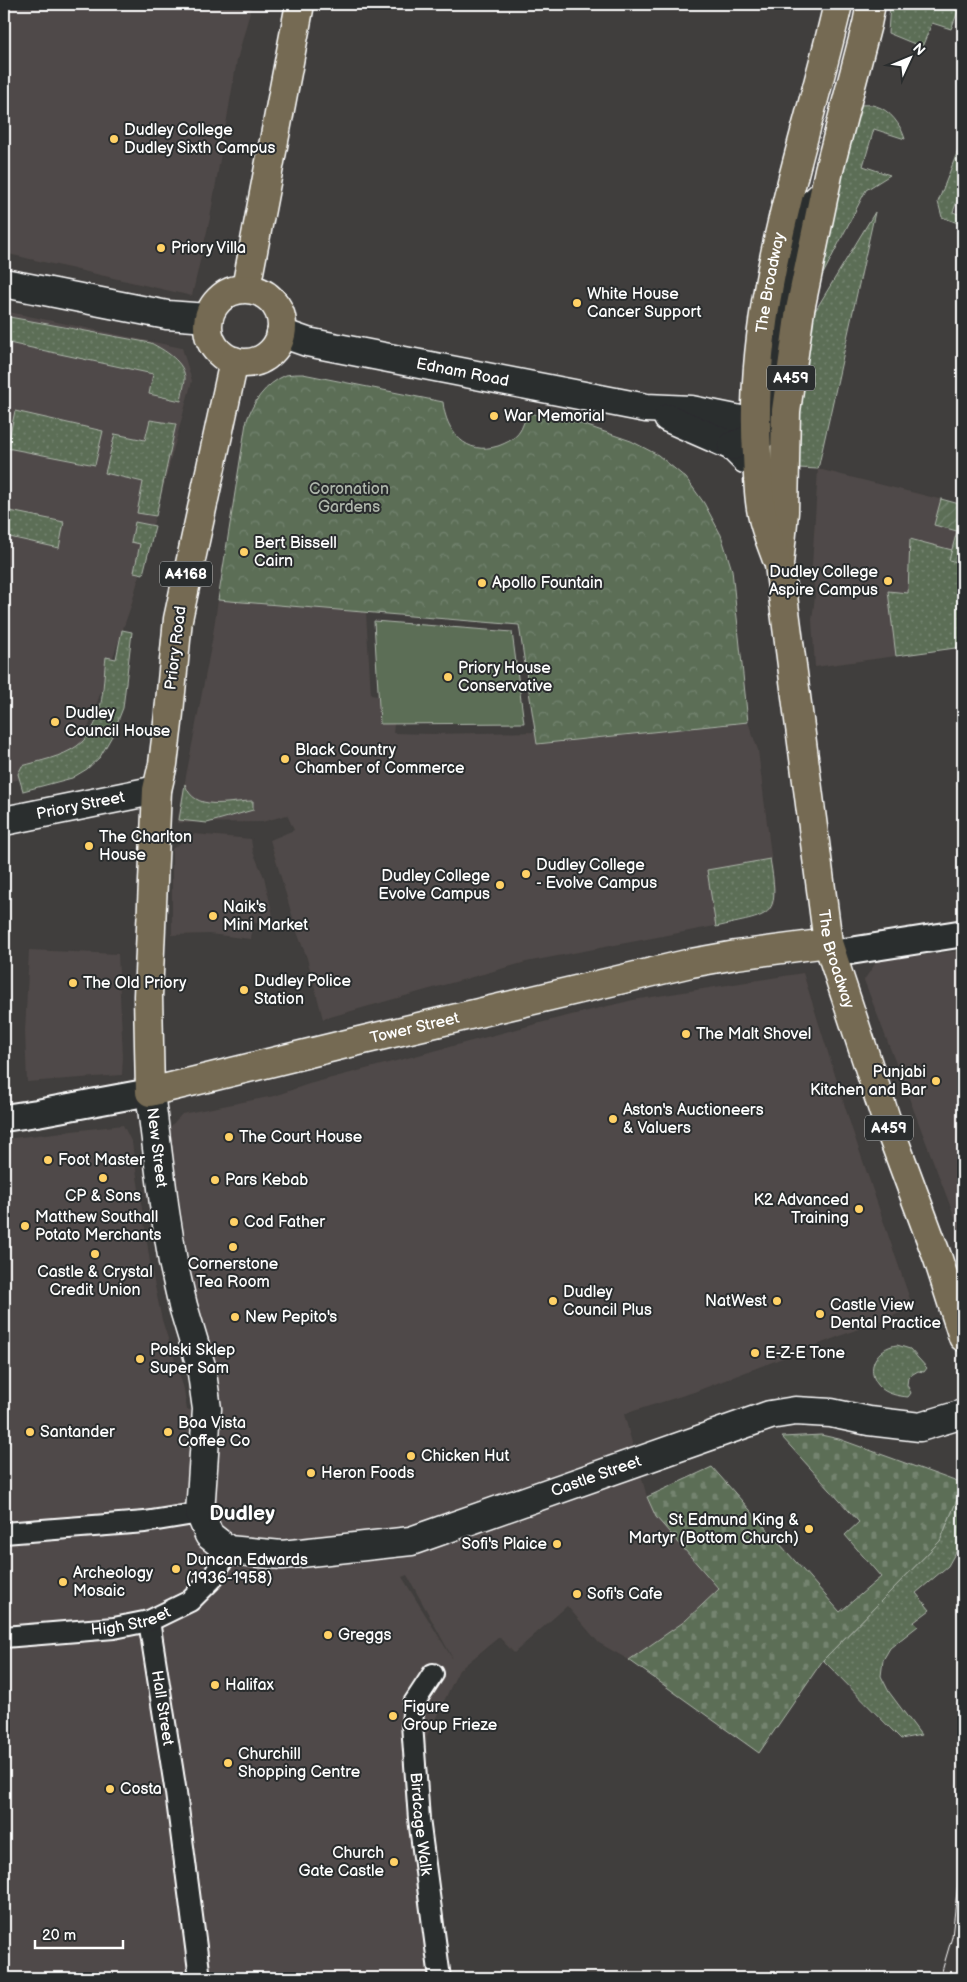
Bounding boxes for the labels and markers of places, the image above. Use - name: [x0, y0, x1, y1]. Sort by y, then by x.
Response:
- place label: Dudley College Dudley Sixth Campus: [124, 121, 275, 158]
- marker: Dudley College Dudley Sixth Campus: [108, 133, 120, 145]
- place label: Priory Villa: [171, 239, 246, 258]
- marker: Priory Villa: [155, 242, 167, 254]
- place label: White House Cancer Support: [587, 285, 701, 322]
- marker: White House Cancer Support: [571, 297, 583, 309]
- place label: War Memorial: [504, 407, 605, 426]
- marker: War Memorial: [488, 410, 500, 422]
- place label: Bert Bissell Cairn: [254, 534, 337, 571]
- marker: Bert Bissell Cairn: [238, 546, 250, 558]
- place label: Dudley College Aspire Campus: [769, 563, 878, 600]
- place label: Apollo Fountain: [492, 574, 603, 593]
- marker: Dudley College Aspire Campus: [882, 575, 894, 587]
- marker: Apollo Fountain: [476, 577, 488, 589]
- place label: Priory House Conservative: [458, 659, 553, 696]
- marker: Priory House Conservative: [442, 671, 454, 683]
- place label: Dudley Council House: [65, 704, 171, 741]
- marker: Dudley Council House: [49, 716, 61, 728]
- place label: Black Country Chamber of Commerce: [295, 741, 465, 778]
- marker: Black Country Chamber of Commerce: [279, 753, 291, 765]
- place label: The Charlton House: [99, 828, 192, 865]
- marker: The Charlton House: [83, 840, 95, 852]
- place label: Dudley College - Evolve Campus: [536, 856, 657, 893]
- place label: Dudley College Evolve Campus: [378, 867, 490, 904]
- marker: Dudley College - Evolve Campus: [520, 868, 532, 880]
- marker: Dudley College Evolve Campus: [494, 879, 506, 891]
- place label: Naik's Mini Market: [223, 898, 308, 935]
- marker: Naik's Mini Market: [207, 910, 219, 922]
- place label: Dudley Police Station: [254, 972, 351, 1009]
- place label: The Old Priory: [83, 974, 187, 993]
- marker: The Old Priory: [67, 977, 79, 989]
- marker: Dudley Police Station: [238, 984, 250, 996]
- place label: The Malt Shovel: [696, 1025, 811, 1044]
- marker: The Malt Shovel: [680, 1028, 692, 1040]
- place label: Punjabi Kitchen and Bar: [810, 1063, 926, 1100]
- marker: Punjabi Kitchen and Bar: [930, 1075, 942, 1087]
- place label: Aston's Auctioneers & Valuers: [623, 1101, 764, 1138]
- marker: Aston's Auctioneers & Valuers: [607, 1113, 619, 1125]
- place label: The Court House: [239, 1128, 363, 1147]
- marker: The Court House: [223, 1131, 235, 1143]
- place label: Foot Master: [58, 1151, 145, 1170]
- marker: Foot Master: [42, 1154, 54, 1166]
- place label: Pars Kebab: [225, 1171, 308, 1190]
- marker: CP & Sons: [97, 1172, 109, 1184]
- marker: Pars Kebab: [209, 1174, 221, 1186]
- place label: CP & Sons: [65, 1187, 141, 1206]
- place label: K2 Advanced Training: [754, 1191, 849, 1228]
- marker: K2 Advanced Training: [853, 1203, 865, 1215]
- place label: Matthew Southall Potato Merchants: [35, 1208, 162, 1245]
- place label: Cod Father: [244, 1213, 325, 1232]
- marker: Cod Father: [228, 1216, 240, 1228]
- marker: Matthew Southall Potato Merchants: [19, 1220, 31, 1232]
- marker: Cornerstone Tea Room: [227, 1241, 239, 1253]
- marker: Castle & Crystal Credit Union: [89, 1248, 101, 1260]
- place label: Cornerstone Tea Room: [188, 1255, 279, 1292]
- place label: Castle & Crystal Credit Union: [37, 1263, 153, 1300]
- place label: Dudley Council Plus: [563, 1283, 652, 1320]
- place label: NatWest: [705, 1292, 767, 1311]
- marker: Dudley Council Plus: [547, 1295, 559, 1307]
- marker: NatWest: [771, 1295, 783, 1307]
- place label: Castle View Dental Practice: [830, 1296, 942, 1333]
- place label: New Pepito's: [245, 1308, 337, 1327]
- marker: Castle View Dental Practice: [814, 1308, 826, 1320]
- marker: New Pepito's: [229, 1311, 241, 1323]
- place label: Polski Sklep Super Sam: [150, 1341, 235, 1378]
- place label: E-Z-E Tone: [765, 1344, 846, 1363]
- marker: E-Z-E Tone: [749, 1347, 761, 1359]
- marker: Polski Sklep Super Sam: [134, 1353, 146, 1365]
- place label: Boa Vista Coffee Co: [178, 1414, 250, 1451]
- place label: Santander: [40, 1423, 115, 1442]
- marker: Santander: [24, 1426, 36, 1438]
- marker: Boa Vista Coffee Co: [162, 1426, 174, 1438]
- place label: Chicken Hut: [421, 1447, 509, 1466]
- marker: Chicken Hut: [405, 1450, 417, 1462]
- place label: Heron Foods: [321, 1464, 414, 1483]
- marker: Heron Foods: [305, 1467, 317, 1479]
- place label: St Edmund King & Martyr (Bottom Church): [629, 1511, 799, 1548]
- marker: St Edmund King & Martyr (Bottom Church): [803, 1523, 815, 1535]
- place label: Sofi's Plaice: [461, 1535, 548, 1554]
- marker: Sofi's Plaice: [551, 1538, 563, 1550]
- place label: Duncan Edwards (1936-1958): [186, 1551, 308, 1588]
- marker: Duncan Edwards (1936-1958): [170, 1563, 182, 1575]
- place label: Archeology Mosaic: [73, 1564, 154, 1601]
- marker: Archeology Mosaic: [57, 1576, 69, 1588]
- place label: Sofi's Cafe: [587, 1585, 663, 1604]
- marker: Sofi's Cafe: [571, 1588, 583, 1600]
- place label: Greggs: [338, 1626, 391, 1645]
- marker: Greggs: [322, 1629, 334, 1641]
- place label: Halifax: [225, 1676, 274, 1695]
- marker: Halifax: [209, 1679, 221, 1691]
- place label: Figure Group Frieze: [403, 1698, 498, 1735]
- marker: Figure Group Frieze: [387, 1710, 399, 1722]
- place label: Churchill Shopping Centre: [238, 1745, 361, 1782]
- marker: Churchill Shopping Centre: [222, 1757, 234, 1769]
- place label: Costa: [120, 1780, 162, 1799]
- marker: Costa: [104, 1783, 116, 1795]
- place label: Church Gate Castle: [298, 1844, 385, 1881]
- marker: Church Gate Castle: [388, 1856, 400, 1868]

